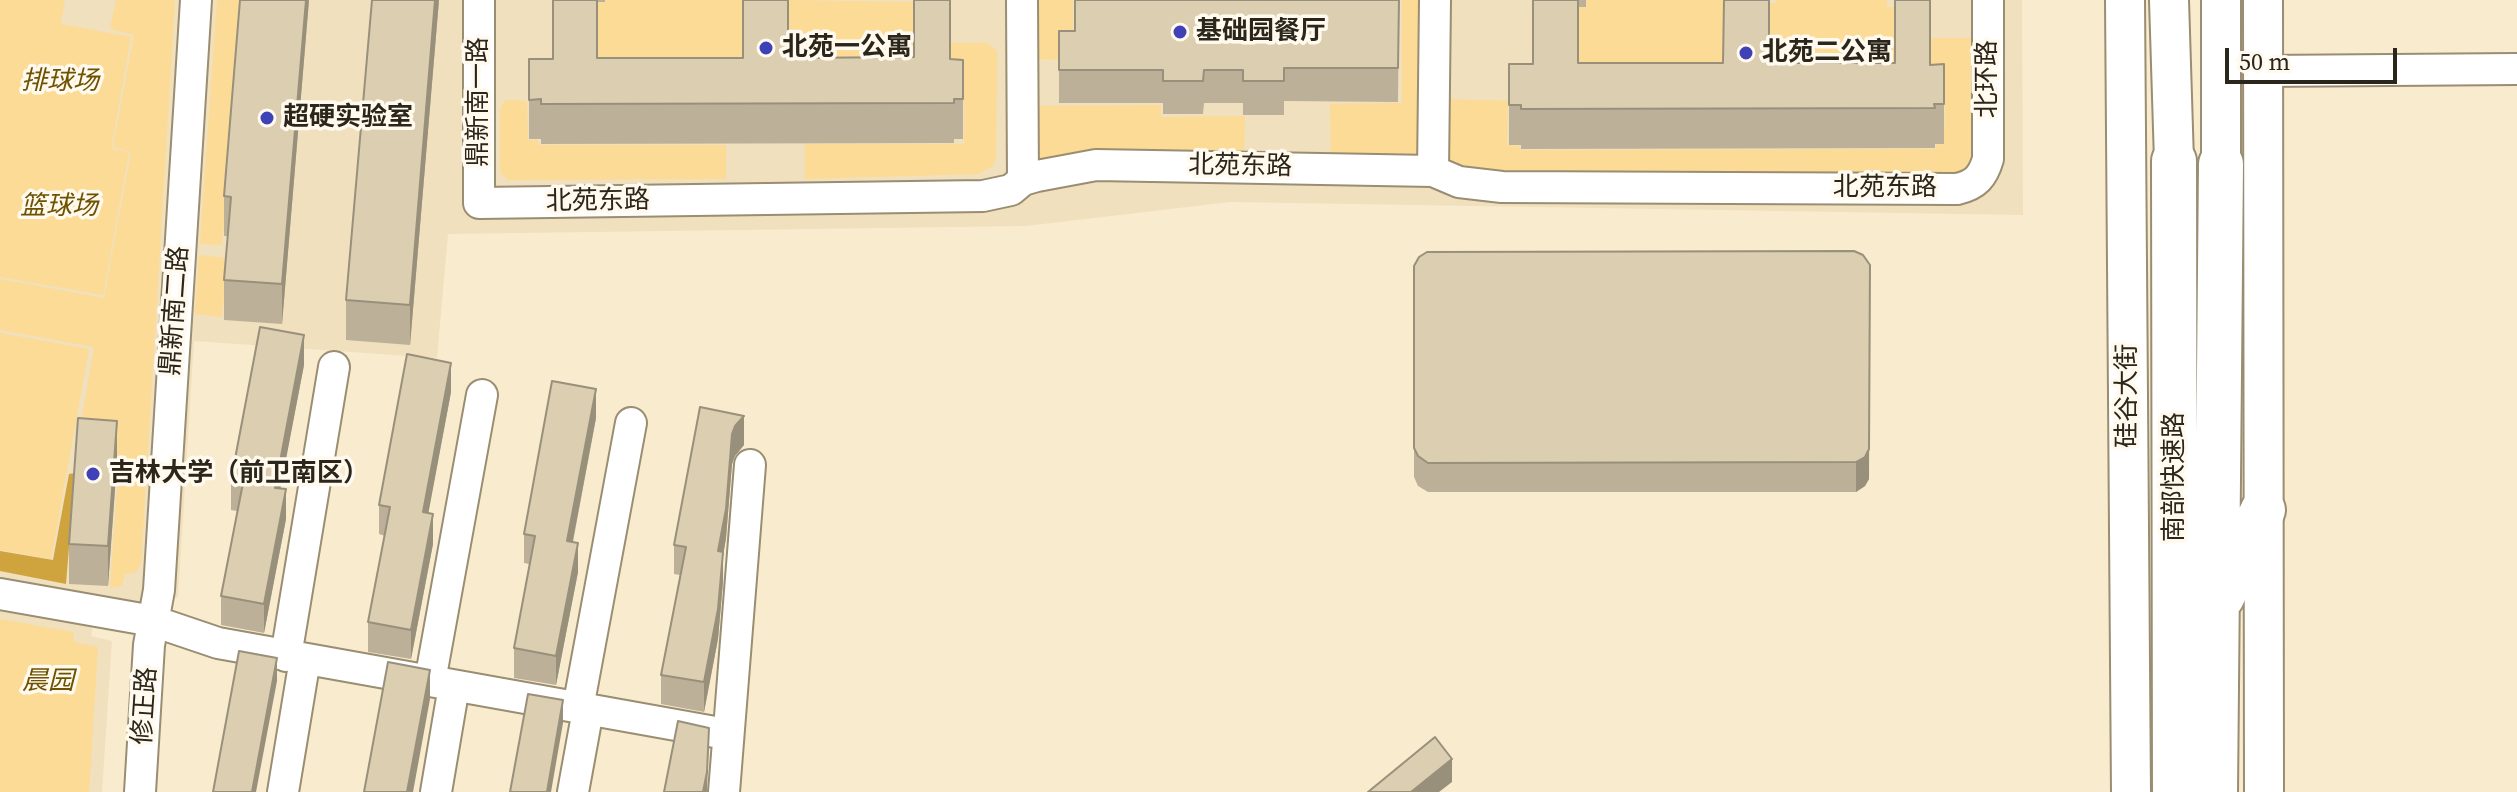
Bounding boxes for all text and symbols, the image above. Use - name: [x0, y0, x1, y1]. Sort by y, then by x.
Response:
- place label: 基础园餐厅: [1196, 16, 1326, 48]
- marker: 基础园餐厅: [1171, 23, 1189, 41]
- place label: 北苑一公寓: [782, 32, 912, 64]
- scale bar: [2229, 32, 2401, 82]
- street label: 鼎新南一路: [463, 37, 495, 167]
- place label: 北苑二公寓: [1762, 37, 1892, 69]
- marker: 北苑一公寓: [757, 39, 775, 57]
- street label: 北环路: [1972, 40, 2004, 118]
- marker: 北苑二公寓: [1737, 44, 1755, 62]
- text: 50 m: [2239, 45, 2290, 78]
- park label: 排球场: [21, 66, 99, 98]
- place label: 超硬实验室: [283, 102, 413, 134]
- marker: 超硬实验室: [258, 109, 276, 127]
- street label: 北苑东路: [1188, 150, 1292, 184]
- street label: 北苑东路: [1833, 172, 1937, 204]
- street label: 北苑东路: [546, 185, 650, 219]
- park label: 篮球场: [20, 191, 98, 223]
- street label: 鼎新南二路: [156, 245, 196, 377]
- street label: 硅谷大街: [2112, 344, 2144, 448]
- street label: 南部快速路: [2159, 412, 2191, 542]
- place label: 吉林大学（前卫南区）: [109, 458, 369, 490]
- marker: 吉林大学（前卫南区）: [84, 465, 102, 483]
- park label: 晨园: [22, 666, 74, 698]
- street label: 修正路: [128, 666, 164, 746]

